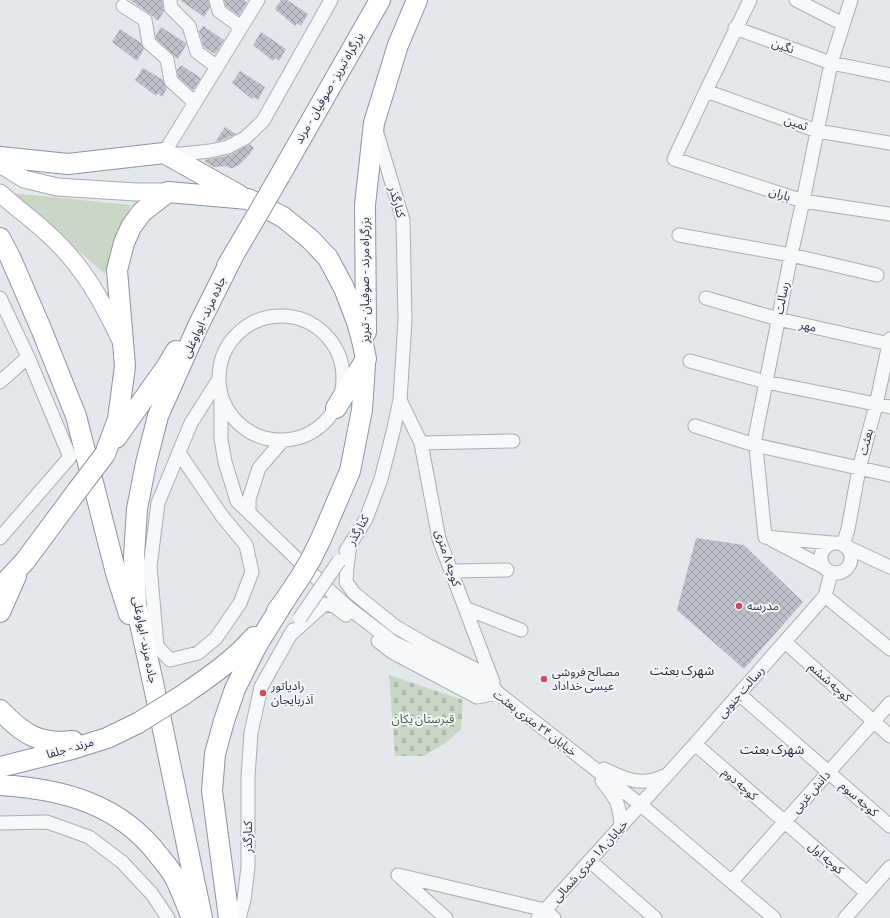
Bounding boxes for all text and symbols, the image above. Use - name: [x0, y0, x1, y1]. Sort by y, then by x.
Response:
- street label: بزرگراه تبریز - صوفیان - مرند: [291, 30, 367, 147]
- street label: نگین: [770, 36, 796, 57]
- street label: ثمین: [782, 112, 810, 135]
- street label: کنارگذر: [385, 184, 408, 221]
- street label: باران: [767, 184, 793, 205]
- street label: بزرگراه مرند - صوفیان - تبریز: [358, 217, 373, 344]
- street label: جاده مرند- ایواوغلی: [179, 274, 230, 360]
- street label: رسالت: [772, 280, 793, 316]
- street label: مهر: [797, 317, 818, 336]
- street label: بعثت: [856, 427, 877, 457]
- street label: کنارگذر: [344, 512, 373, 549]
- street label: کوچه ۸ متری: [431, 528, 464, 589]
- street label: جاده مرند- ایواوغلی: [129, 595, 160, 685]
- place label: مدرسه: [747, 599, 779, 614]
- marker: مدرسه: [734, 601, 744, 611]
- street label: کوچه ششم: [805, 659, 855, 707]
- district label: شهرک بعثت: [650, 663, 714, 679]
- street label: رسالت جنوبی: [715, 663, 768, 721]
- place label: مصالح فروشی عیسی خداداد: [552, 665, 620, 694]
- marker: مصالح فروشی عیسی خداداد: [539, 674, 549, 684]
- place label: رادیاتور آذربایجان: [270, 679, 314, 708]
- street label: خیابان ۲۴ متری بعثت: [490, 687, 580, 760]
- marker: رادیاتور آذربایجان: [258, 688, 268, 698]
- park label: قبرستان یکان: [392, 712, 454, 727]
- street label: مرند - جلفا: [45, 735, 96, 762]
- district label: شهرک بعثت: [740, 742, 804, 758]
- street label: کوچه دوم: [718, 765, 761, 805]
- street label: دانش غربی: [789, 768, 834, 817]
- street label: کوچه سوم: [836, 779, 882, 822]
- street label: خیابان ۱۸ متری شمالی: [549, 817, 631, 906]
- street label: کنارگذر: [241, 820, 256, 854]
- street label: کوچه اول: [805, 839, 847, 879]

